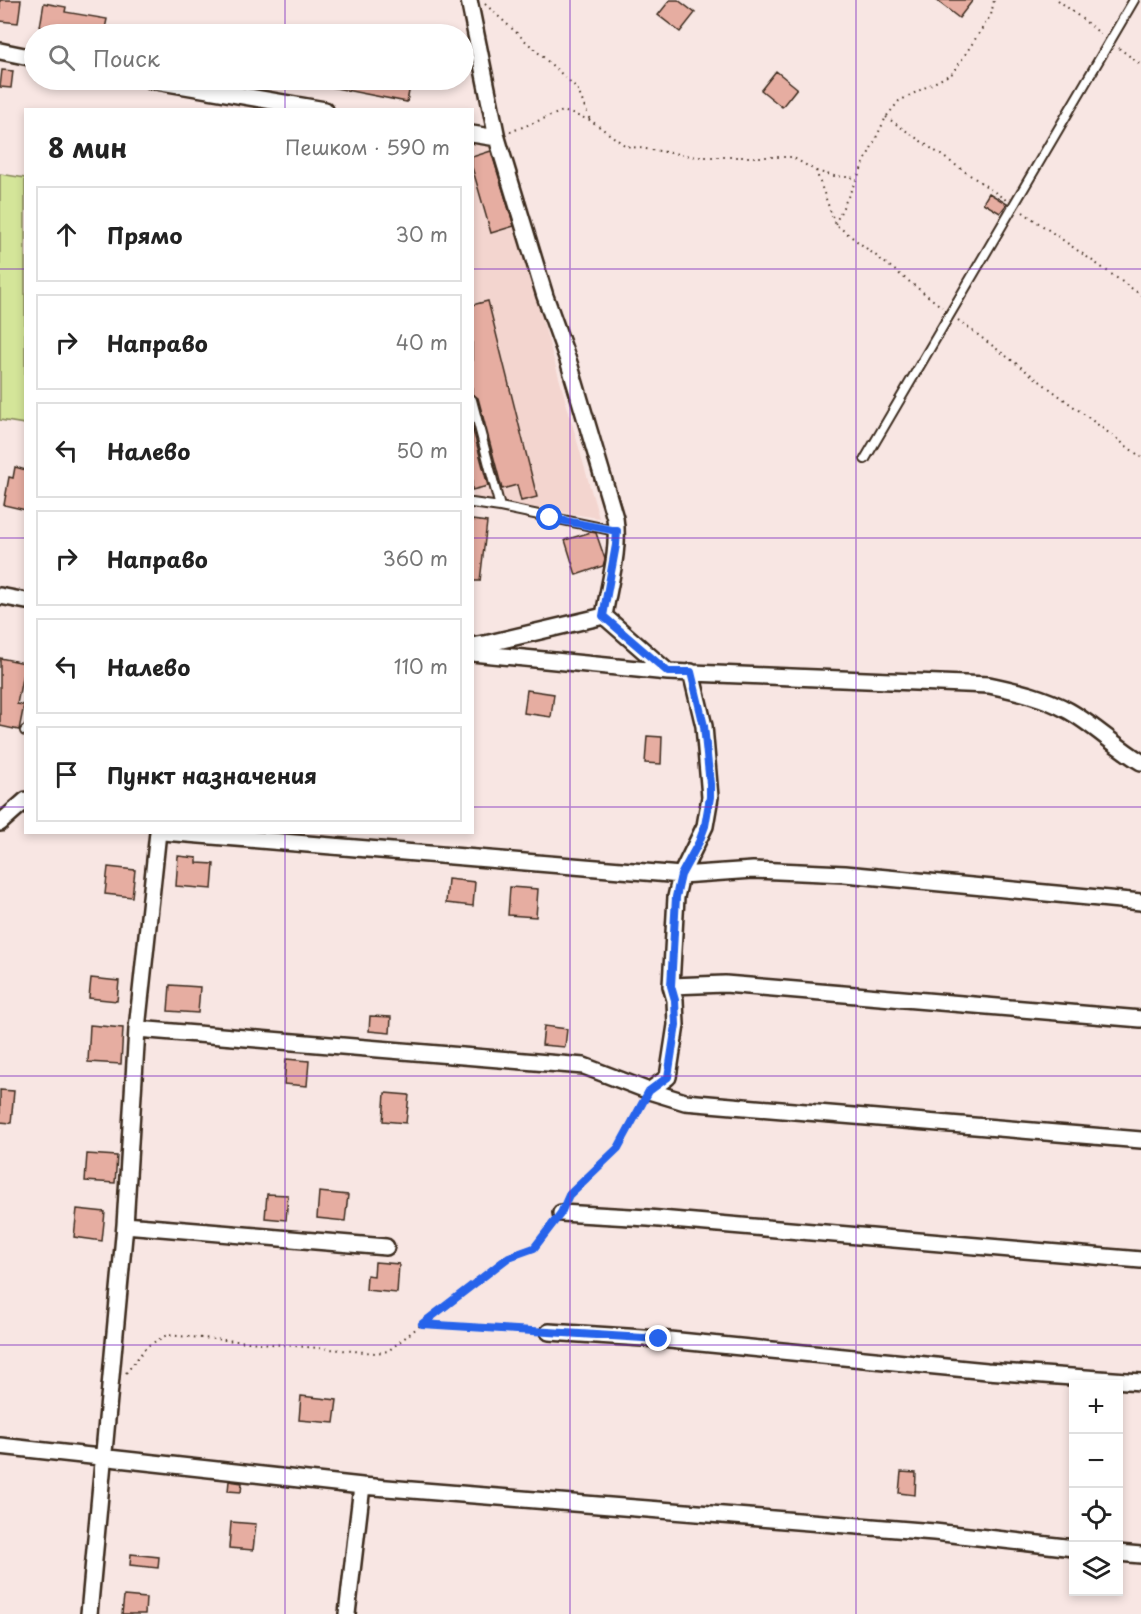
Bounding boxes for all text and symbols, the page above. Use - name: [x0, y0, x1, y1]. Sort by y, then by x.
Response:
- search box: [24, 24, 474, 90]
- icon: search: [45, 41, 78, 74]
- text: Поиск: [93, 41, 160, 74]
- text: 8 мин: [48, 128, 127, 167]
- text: Пешком · 590 m: [285, 132, 450, 162]
- icon: ahead: [50, 218, 83, 251]
- text: Прямо: [107, 218, 182, 251]
- text: 30 m: [395, 219, 448, 249]
- icon: right: [50, 326, 83, 359]
- text: Направо: [107, 326, 208, 359]
- text: 40 m: [396, 327, 448, 357]
- icon: left: [50, 434, 83, 467]
- text: Налево: [107, 434, 190, 467]
- text: 50 m: [396, 435, 448, 465]
- route start: [536, 504, 562, 530]
- icon: right: [50, 542, 83, 575]
- text: Направо: [107, 542, 208, 575]
- text: 360 m: [382, 543, 448, 573]
- icon: left: [50, 650, 83, 683]
- text: Налево: [107, 650, 190, 683]
- text: 110 m: [394, 651, 448, 681]
- icon: arrive: [50, 758, 83, 791]
- text: Пункт назначения: [107, 758, 317, 791]
- route end: [645, 1325, 671, 1351]
- map controls: [1069, 1380, 1123, 1596]
- button: +: [1069, 1380, 1123, 1434]
- button: −: [1069, 1434, 1123, 1488]
- button: locate: [1069, 1488, 1123, 1542]
- button: layers: [1069, 1542, 1123, 1596]

